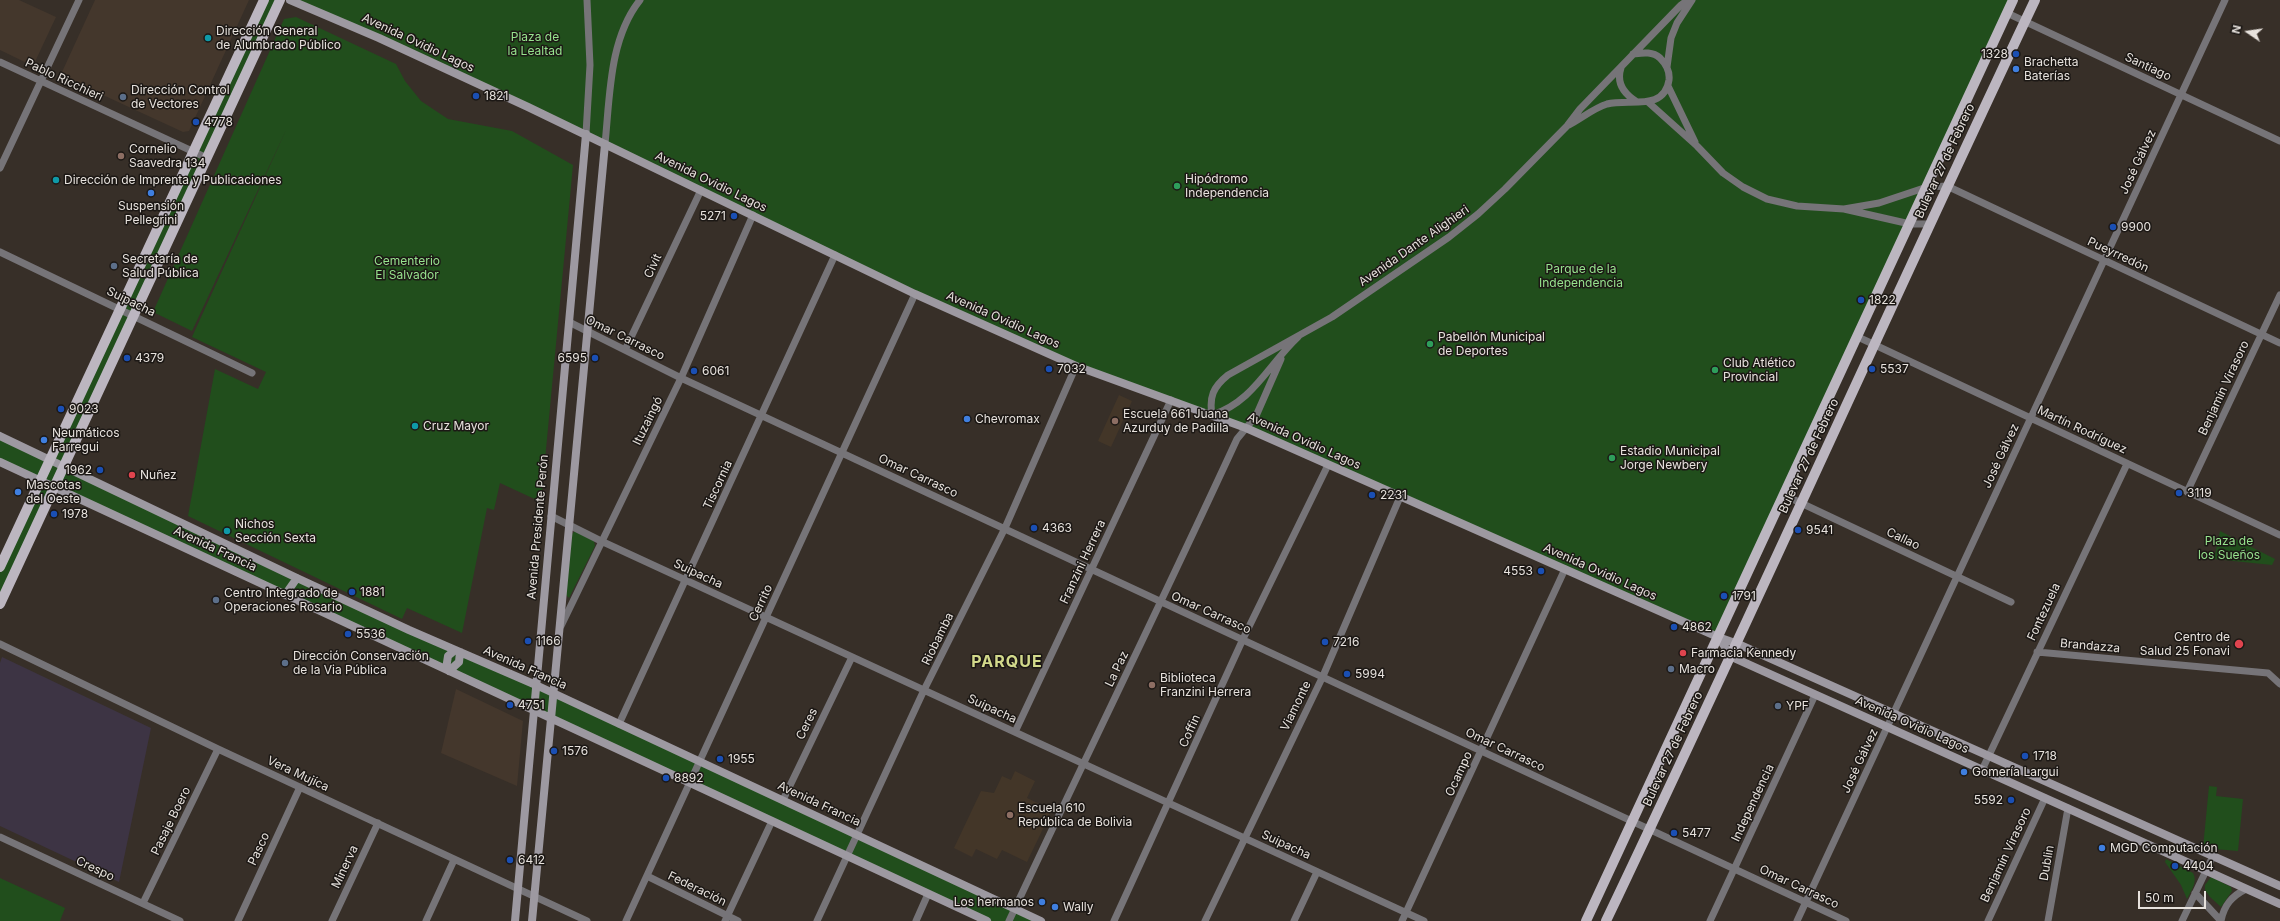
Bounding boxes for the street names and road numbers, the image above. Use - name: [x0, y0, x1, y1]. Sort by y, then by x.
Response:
- street label: Avenida Ovidio Lagos: [359, 11, 477, 75]
- street label: Santiago: [2122, 50, 2174, 84]
- street label: Pablo Ricchieri: [23, 56, 105, 104]
- street label: Bulevar 27 de Febrero: [1912, 101, 1978, 221]
- street label: José Gálvez: [2117, 128, 2159, 196]
- street label: Avenida Ovidio Lagos: [653, 149, 769, 215]
- street label: Avenida Dante Alighieri: [1356, 202, 1472, 290]
- street label: Pueyrredón: [2085, 235, 2151, 275]
- street label: Civit: [641, 252, 665, 280]
- street label: Suipacha: [104, 284, 158, 320]
- street label: Avenida Ovidio Lagos: [944, 289, 1062, 351]
- street label: Omar Carrasco: [583, 313, 667, 363]
- street label: Benjamín Virasoro: [2196, 338, 2252, 438]
- street label: Ituzaingó: [630, 394, 666, 448]
- street label: Bulevar 27 de Febrero: [1776, 396, 1842, 516]
- street label: Martín Rodríguez: [2035, 403, 2129, 457]
- street label: Avenida Ovidio Lagos: [1245, 410, 1363, 472]
- street label: José Gálvez: [1980, 422, 2022, 490]
- street label: Omar Carrasco: [876, 451, 960, 501]
- street label: Avenida Presidente Perón: [524, 454, 552, 600]
- street label: Tiscornia: [700, 458, 736, 512]
- street label: Franzini Herrera: [1057, 518, 1109, 606]
- street label: Avenida Francia: [171, 523, 259, 575]
- street label: Callao: [1884, 525, 1922, 553]
- street label: Avenida Ovidio Lagos: [1541, 541, 1659, 603]
- street label: Suipacha: [671, 556, 725, 592]
- street label: Fontezuela: [2024, 581, 2064, 643]
- street label: Cerrito: [746, 582, 776, 624]
- street label: Omar Carrasco: [1169, 589, 1253, 637]
- street label: Riobamba: [919, 610, 957, 668]
- street label: Brandazza: [2059, 636, 2121, 656]
- street label: Avenida Francia: [481, 643, 569, 693]
- street label: La Paz: [1102, 649, 1132, 689]
- street label: Viamonte: [1278, 679, 1314, 733]
- street label: Bulevar 27 de Febrero: [1640, 689, 1706, 809]
- street label: Suipacha: [965, 691, 1019, 727]
- street label: Avenida Ovidio Lagos: [1853, 694, 1971, 756]
- street label: Ceres: [793, 706, 821, 742]
- street label: Coffin: [1176, 712, 1204, 750]
- street label: Omar Carrasco: [1463, 725, 1547, 775]
- street label: José Gálvez: [1839, 727, 1881, 795]
- street label: Ocampo: [1442, 749, 1476, 799]
- street label: Vera Mujíca: [265, 753, 331, 795]
- street label: Independencia: [1729, 762, 1777, 844]
- street label: Avenida Francia: [775, 778, 863, 830]
- street label: Pasaje Boero: [148, 784, 194, 858]
- street label: Benjamín Virasoro: [1978, 805, 2034, 905]
- street label: Suipacha: [1259, 827, 1313, 863]
- street label: Pasco: [245, 830, 273, 868]
- street label: Minerva: [329, 843, 361, 891]
- street label: Dublin: [2037, 844, 2057, 882]
- street label: Crespo: [73, 854, 117, 884]
- street label: Omar Carrasco: [1757, 862, 1841, 912]
- street label: Federación: [665, 869, 729, 909]

